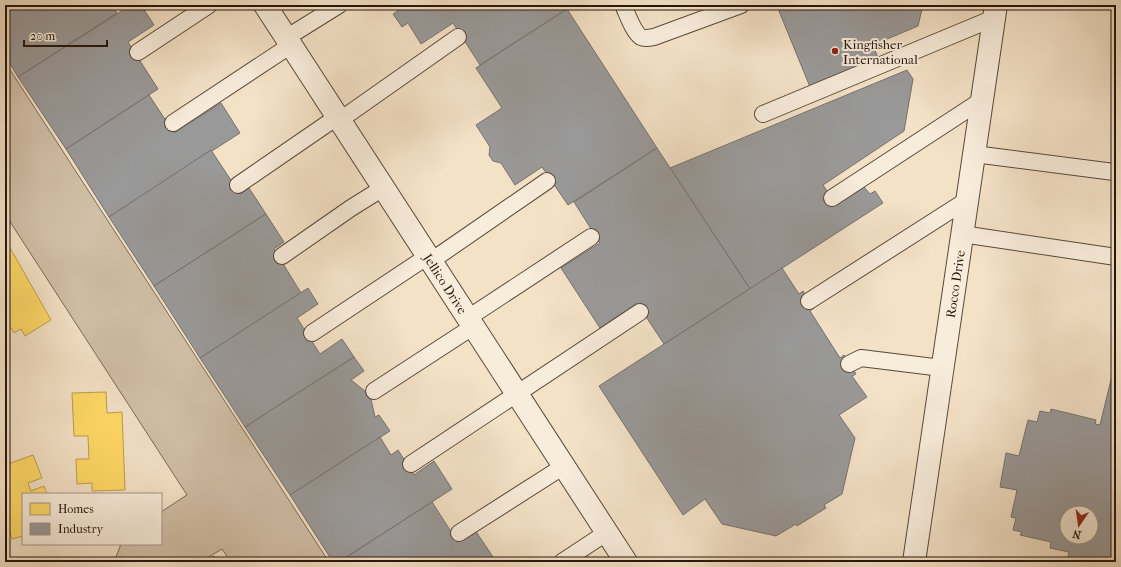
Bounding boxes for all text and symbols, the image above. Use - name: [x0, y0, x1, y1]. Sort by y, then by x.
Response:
- scale bar: [24, 22, 107, 48]
- text: 20 m: [30, 29, 55, 43]
- place label: Kingfisher International: [843, 37, 918, 67]
- marker: Kingfisher International: [830, 46, 840, 56]
- street label: Rocco Drive: [943, 249, 968, 319]
- street label: Jellico Drive: [420, 250, 470, 317]
- legend: [22, 493, 162, 545]
- text: Homes: [58, 502, 94, 516]
- north arrow: [1059, 505, 1099, 545]
- text: Industry: [58, 522, 104, 536]
- text: N: [1071, 527, 1082, 542]

